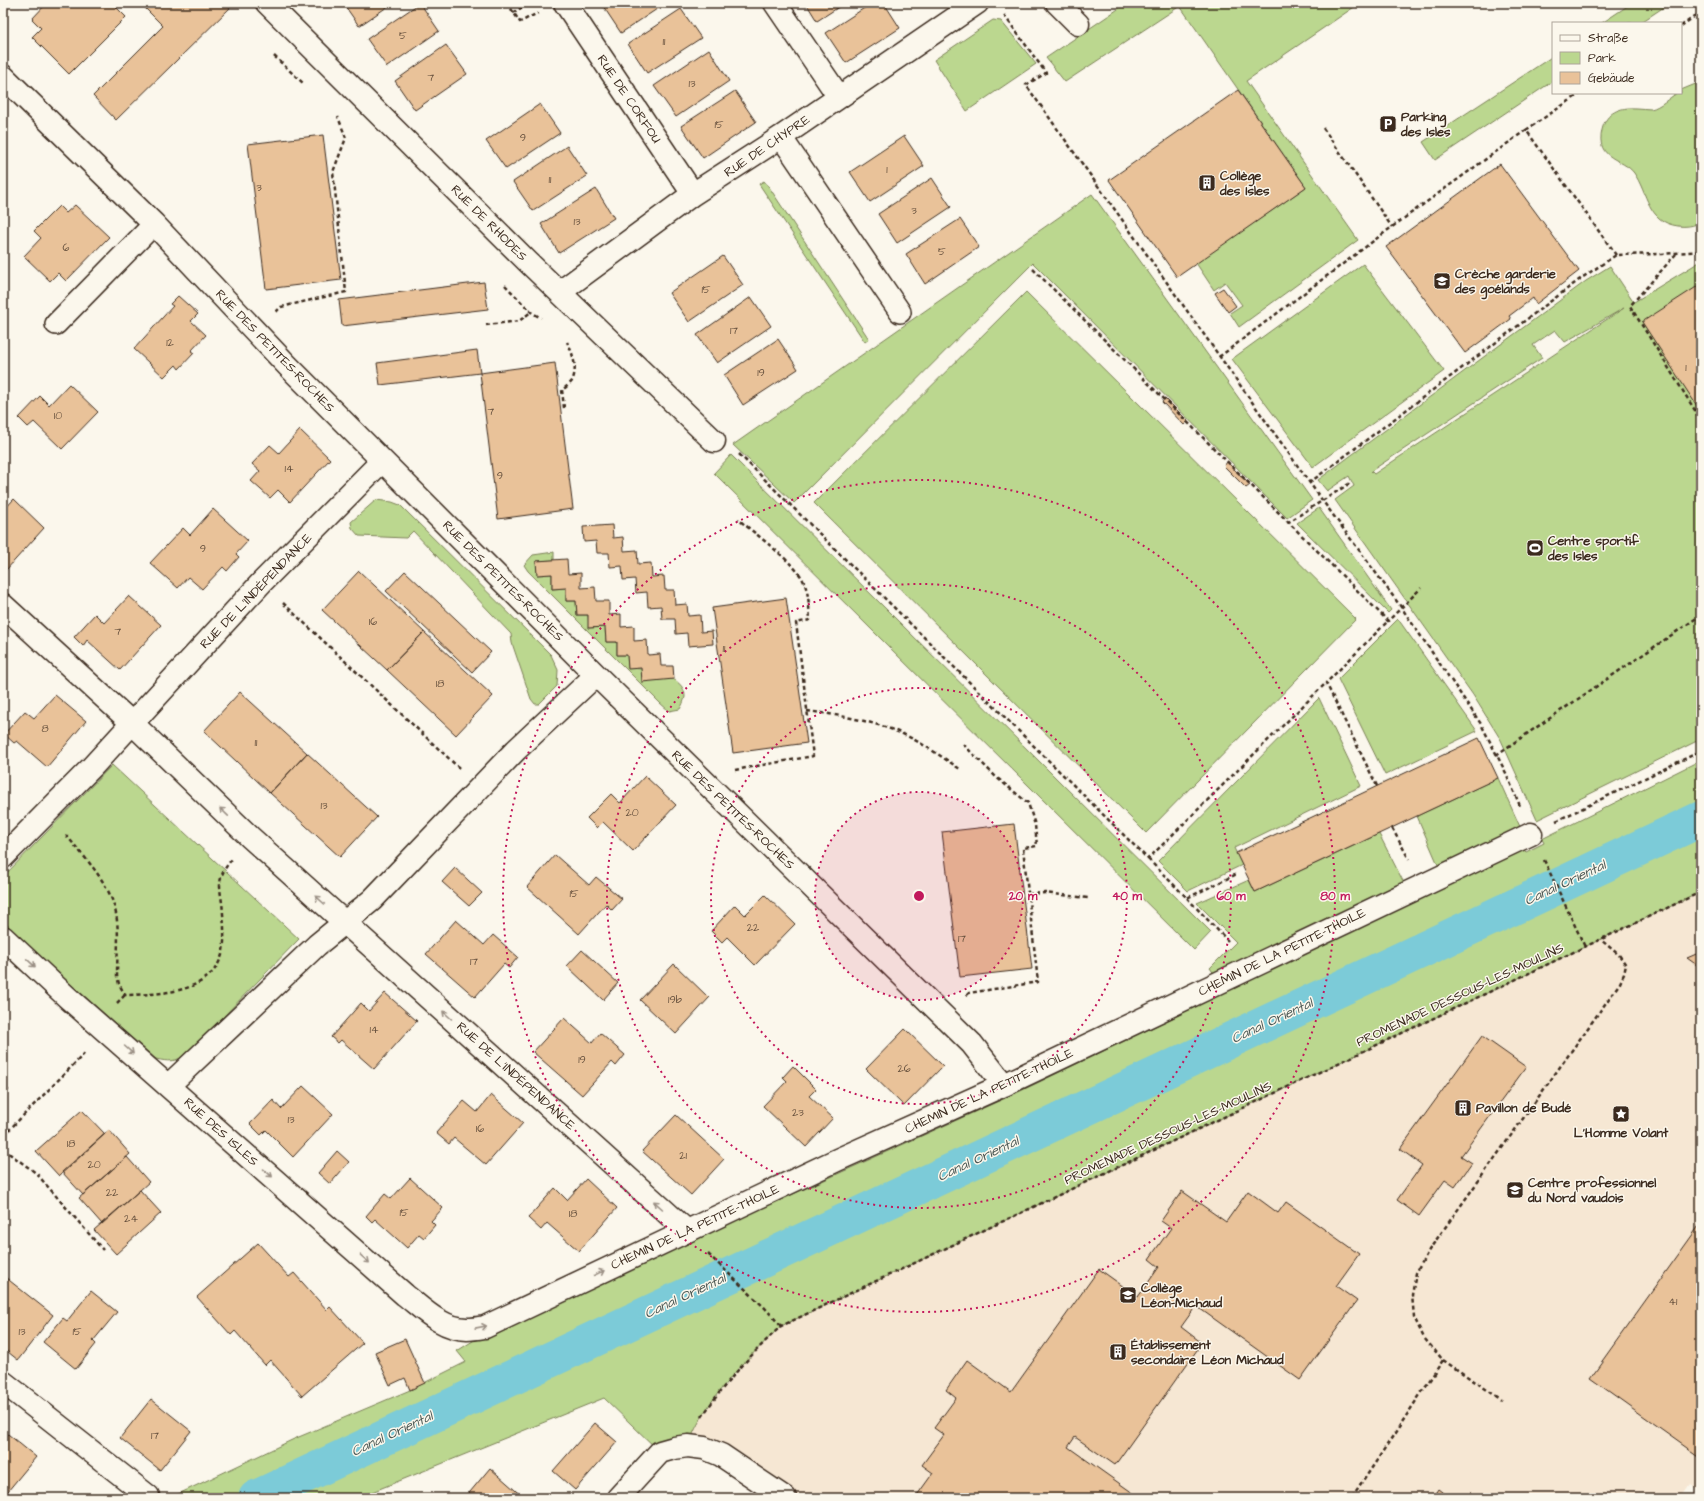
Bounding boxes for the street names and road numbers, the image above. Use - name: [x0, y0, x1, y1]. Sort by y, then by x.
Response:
- street label: RUE DE CORFOU: [593, 51, 665, 147]
- street label: RUE DE CHYPRE: [720, 110, 814, 181]
- street label: RUE DE RHODES: [447, 181, 531, 265]
- street label: RUE DES PETITES-ROCHES: [211, 286, 339, 416]
- street label: RUE DES PETITES-ROCHES: [438, 516, 568, 646]
- street label: RUE DE L'INDÉPENDANCE: [196, 529, 316, 653]
- street label: RUE DES PETITES-ROCHES: [668, 746, 798, 874]
- street label: CHEMIN DE LA PETITE-THOILE: [1195, 903, 1369, 1000]
- street label: PROMENADE DESSOUS-LES-MOULINS: [1353, 939, 1567, 1051]
- street label: RUE DE L'INDÉPENDANCE: [453, 1018, 579, 1134]
- street label: CHEMIN DE LA PETITE-THOILE: [902, 1044, 1076, 1138]
- street label: PROMENADE DESSOUS-LES-MOULINS: [1061, 1077, 1275, 1189]
- street label: RUE DES ISLES: [180, 1094, 262, 1170]
- street label: CHEMIN DE LA PETITE-THOILE: [608, 1180, 782, 1274]

